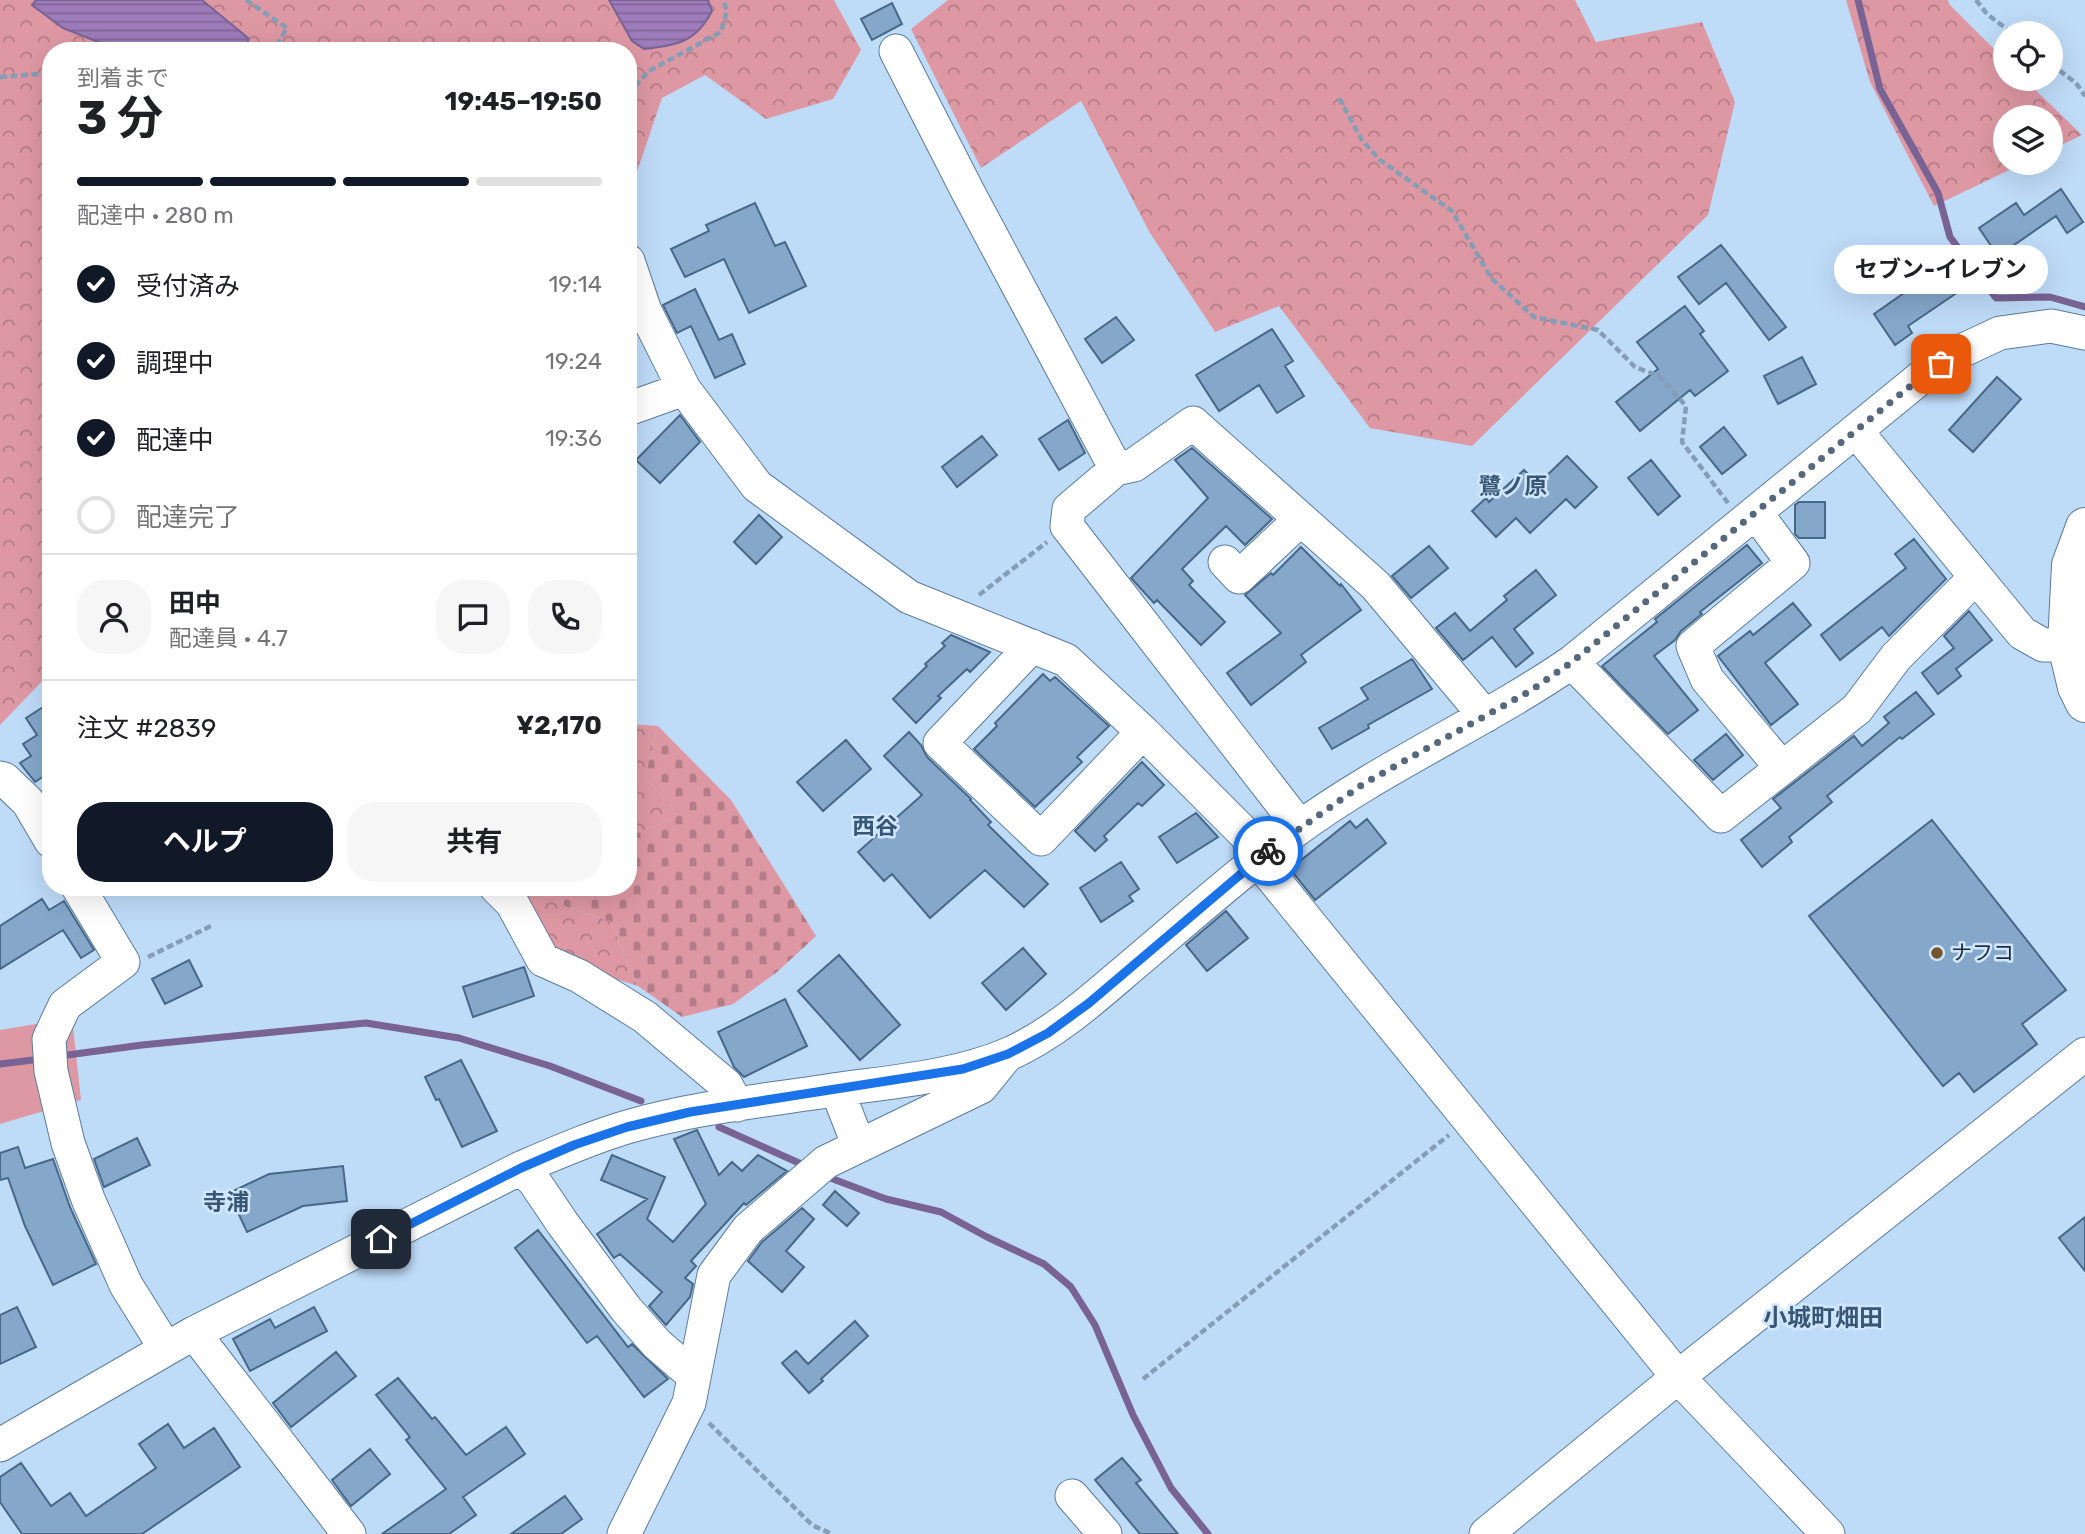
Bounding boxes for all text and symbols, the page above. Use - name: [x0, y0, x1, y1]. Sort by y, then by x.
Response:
- map controls: [1993, 21, 2063, 175]
- button: locate: [1993, 21, 2063, 91]
- text: 到着まで: [77, 64, 169, 92]
- text: 19:45–19:50: [445, 86, 602, 117]
- text: 3 分: [77, 91, 163, 146]
- button: layers: [1993, 105, 2063, 175]
- text: 配達中 · 280 m: [77, 201, 234, 229]
- callout: セブン-イレブン: [1834, 245, 2048, 294]
- text: セブン-イレブン: [1855, 255, 2027, 283]
- icon: check: [77, 265, 115, 303]
- text: 19:14: [549, 270, 602, 298]
- text: 受付済み: [136, 271, 240, 302]
- pin: [1911, 334, 1971, 394]
- icon: check: [77, 342, 115, 380]
- icon: bag: [1922, 345, 1960, 383]
- text: 19:24: [545, 347, 602, 375]
- text: 調理中: [136, 348, 214, 379]
- icon: check: [77, 419, 115, 457]
- text: 19:36: [545, 424, 602, 452]
- text: 配達中: [136, 425, 214, 456]
- district label: 鷺ノ原: [1479, 472, 1548, 500]
- text: 配達完了: [136, 502, 240, 533]
- button: person: [77, 580, 151, 654]
- button: chat: [436, 580, 510, 654]
- button: phone: [528, 580, 602, 654]
- text: 田中: [169, 588, 221, 619]
- text: 配達員 · 4.7: [169, 624, 288, 652]
- text: ¥2,170: [516, 710, 602, 741]
- text: 注文 #2839: [77, 713, 216, 744]
- button: ヘルプ: [77, 802, 333, 882]
- button: 共有: [347, 802, 602, 882]
- district label: 西谷: [852, 812, 898, 840]
- courier: [1233, 816, 1303, 886]
- icon: bike: [1249, 832, 1287, 870]
- place label: ナフコ: [1951, 940, 2014, 965]
- marker: ナフコ: [1929, 945, 1945, 961]
- district label: 寺浦: [203, 1188, 249, 1216]
- pin: [351, 1209, 411, 1269]
- icon: home: [362, 1220, 400, 1258]
- district label: 小城町畑田: [1763, 1304, 1883, 1332]

